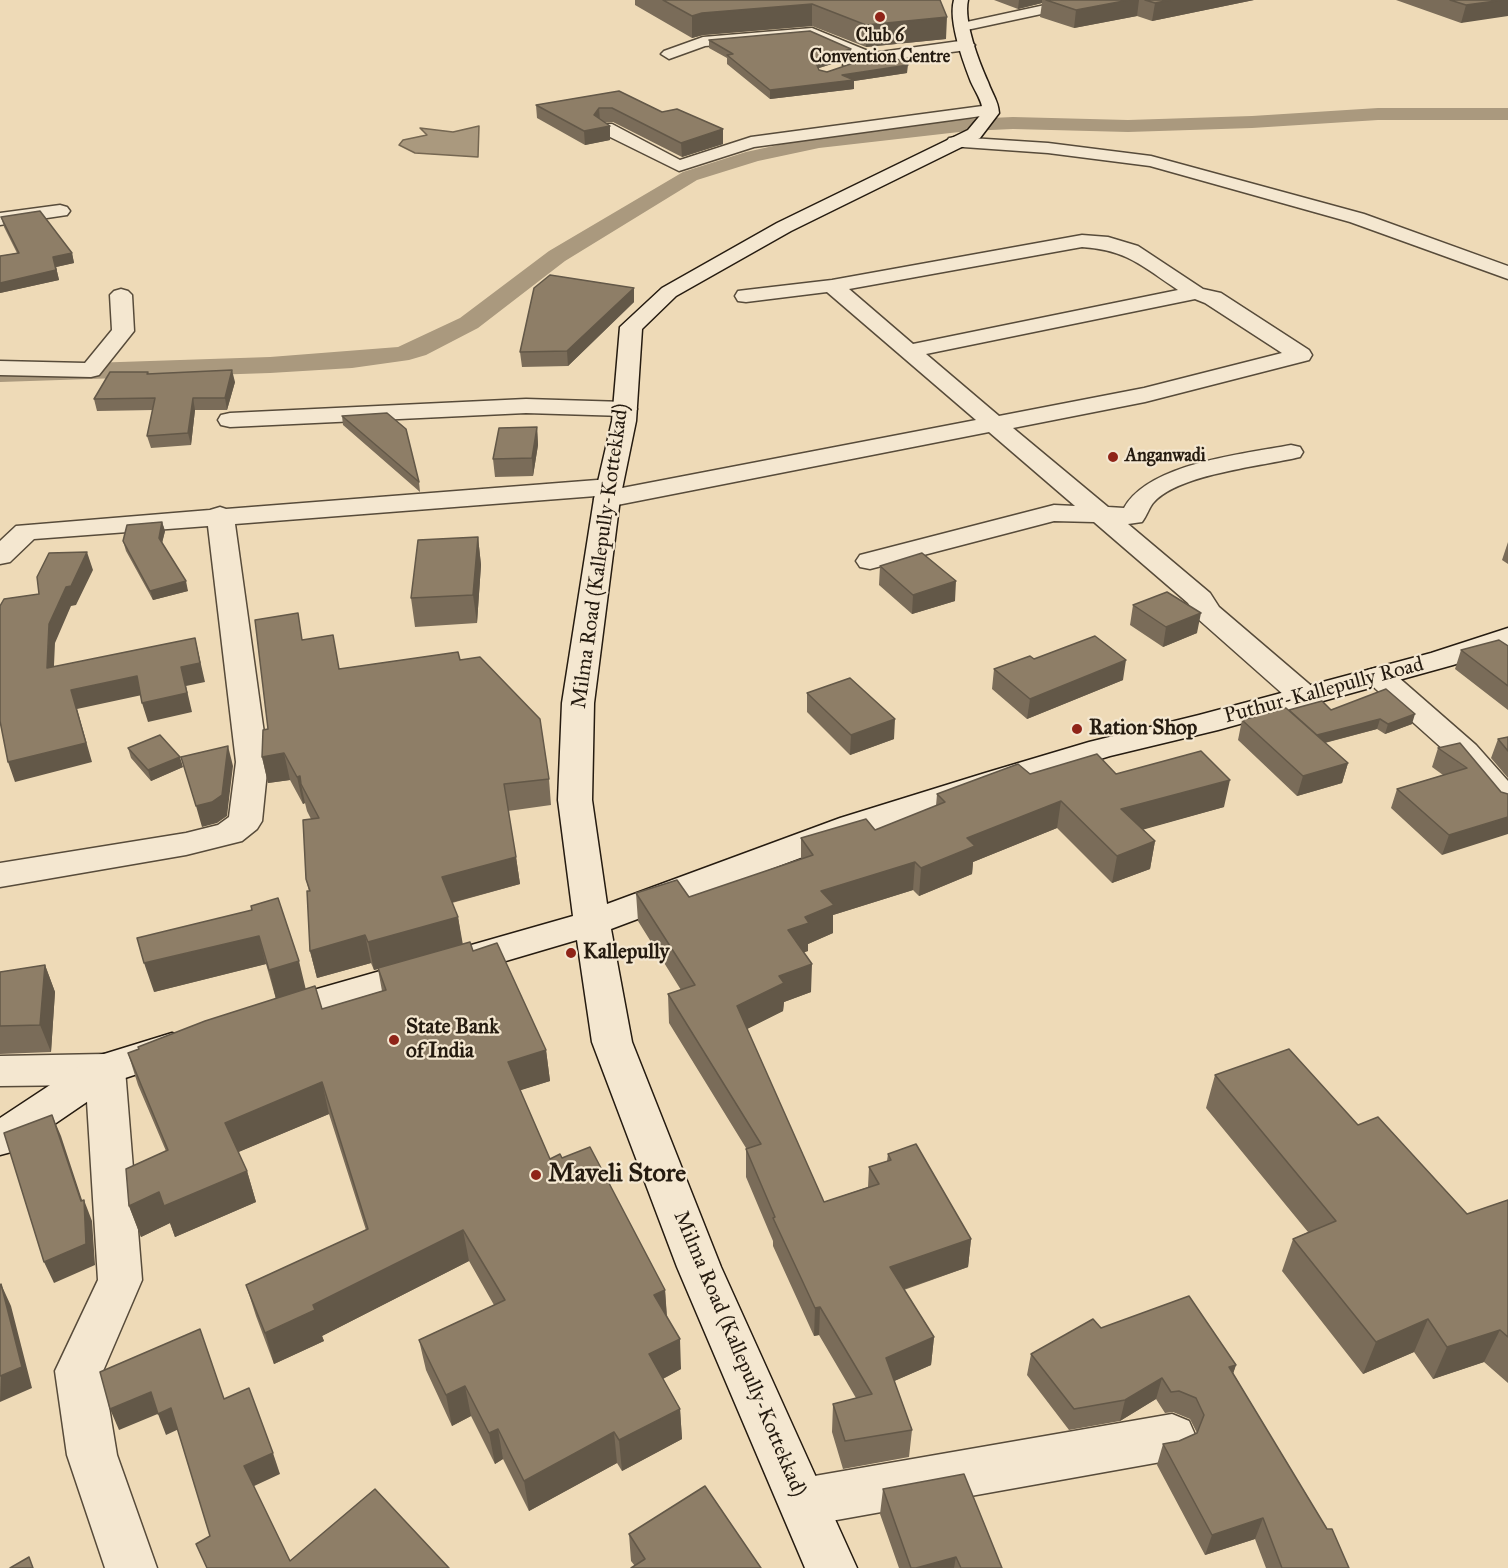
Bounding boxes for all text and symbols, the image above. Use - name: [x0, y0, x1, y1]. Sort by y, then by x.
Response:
- marker: Club 6 Convention Centre: [873, 10, 887, 24]
- place label: Club 6 Convention Centre: [810, 26, 950, 68]
- street label: Milma Road (Kallepully-Kottekkad): [567, 402, 635, 710]
- place label: Anganwadi: [1125, 446, 1206, 468]
- marker: Anganwadi: [1106, 450, 1120, 464]
- street label: Puthur-Kallepully Road: [1221, 652, 1427, 730]
- place label: Ration Shop: [1089, 716, 1197, 742]
- marker: Ration Shop: [1070, 722, 1084, 736]
- place label: Kallepully: [583, 940, 669, 966]
- marker: Kallepully: [564, 946, 578, 960]
- place label: State Bank of India: [406, 1015, 499, 1065]
- marker: State Bank of India: [387, 1033, 401, 1047]
- place label: Maveli Store: [548, 1159, 686, 1191]
- marker: Maveli Store: [529, 1168, 543, 1182]
- street label: Milma Road (Kallepully-Kottekkad): [667, 1207, 811, 1501]

